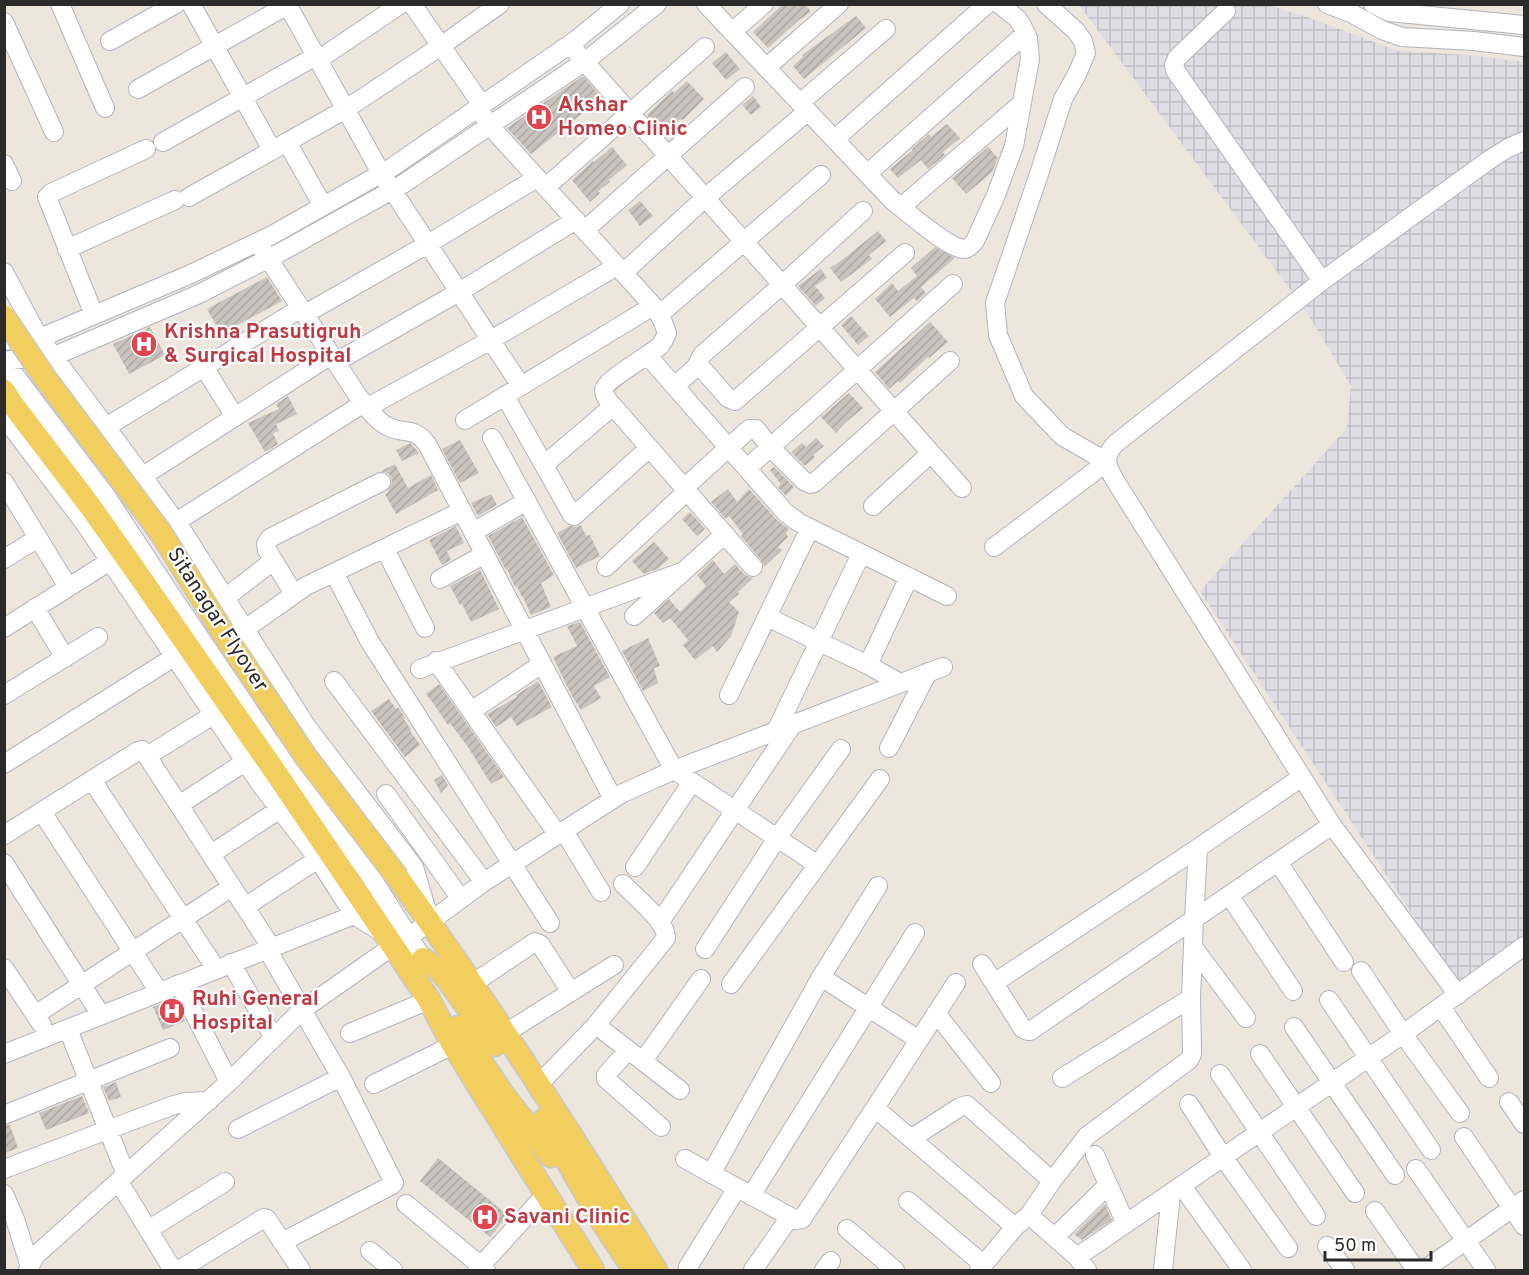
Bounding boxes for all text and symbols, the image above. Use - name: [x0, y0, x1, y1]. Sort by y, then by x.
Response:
- place label: Akshar Homeo Clinic: [558, 92, 688, 143]
- hospital icon: Akshar Homeo Clinic: [524, 102, 554, 132]
- place label: Krishna Prasutigruh & Surgical Hospital: [164, 319, 361, 370]
- hospital icon: Krishna Prasutigruh & Surgical Hospital: [129, 329, 159, 359]
- street label: Sitanagar Flyover: [160, 543, 274, 697]
- place label: Ruhi General Hospital: [192, 986, 319, 1037]
- hospital icon: Ruhi General Hospital: [157, 996, 187, 1026]
- hospital icon: Savani Clinic: [470, 1202, 500, 1232]
- place label: Savani Clinic: [504, 1204, 630, 1231]
- scale bar: [1325, 1224, 1432, 1262]
- text: 50 m: [1334, 1235, 1376, 1258]

